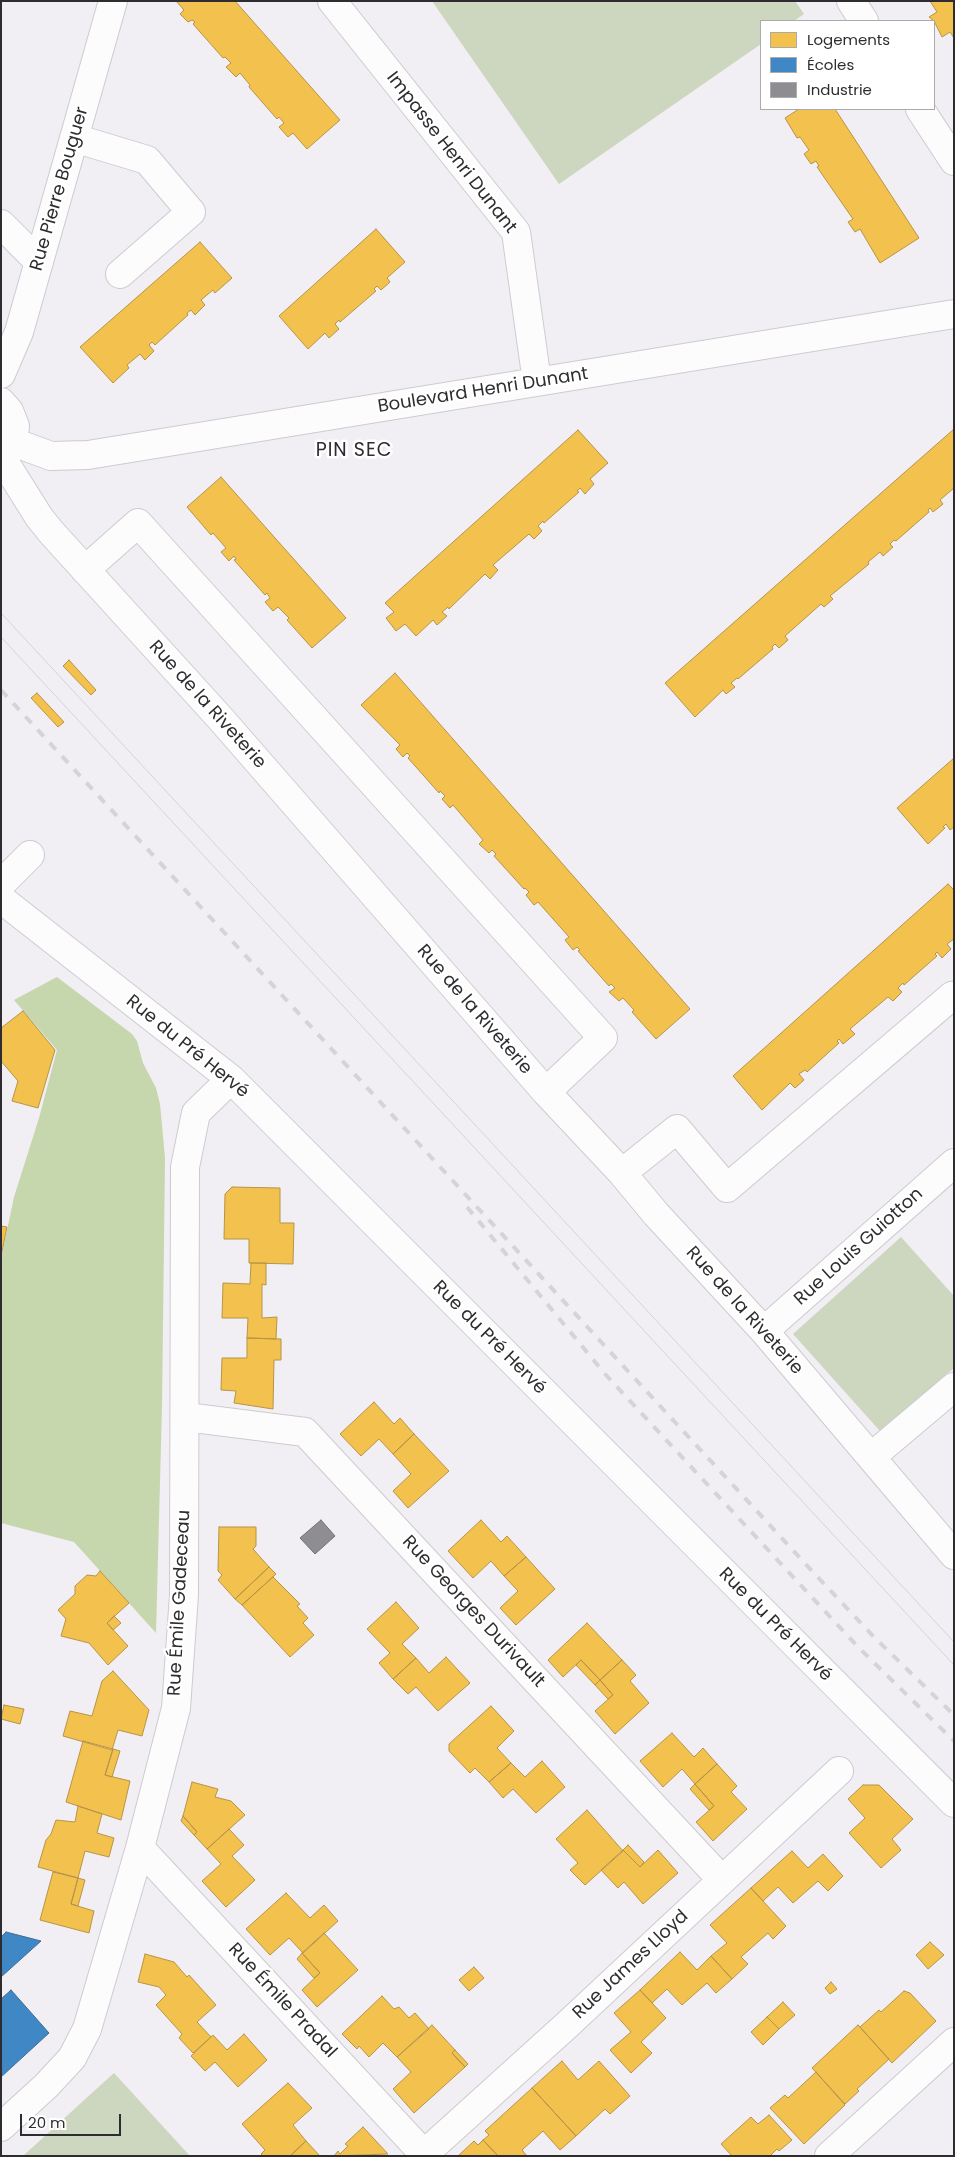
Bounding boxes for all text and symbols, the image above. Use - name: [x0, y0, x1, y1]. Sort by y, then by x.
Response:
- legend: [760, 20, 935, 110]
- text: Logements: [807, 29, 890, 50]
- text: Écoles: [807, 54, 854, 75]
- street label: Impasse Henri Dunant: [381, 68, 521, 238]
- text: Industrie: [807, 79, 872, 100]
- street label: Rue Pierre Bouguer: [26, 105, 94, 273]
- street label: Boulevard Henri Dunant: [376, 364, 590, 418]
- district label: PIN SEC: [315, 440, 393, 462]
- street label: Rue de la Riveterie: [144, 637, 270, 773]
- street label: Rue de la Riveterie: [412, 941, 536, 1079]
- street label: Rue du Pré Hervé: [121, 991, 253, 1103]
- street label: Rue Louis Guiotton: [790, 1184, 928, 1310]
- street label: Rue de la Riveterie: [681, 1243, 807, 1379]
- street label: Rue du Pré Hervé: [428, 1277, 550, 1399]
- street label: Rue Émile Gadeceau: [164, 1509, 196, 1697]
- street label: Rue Georges Durivault: [397, 1532, 549, 1692]
- street label: Rue du Pré Hervé: [714, 1564, 836, 1686]
- street label: Rue James Lloyd: [569, 1906, 693, 2024]
- street label: Rue Émile Pradal: [223, 1939, 341, 2063]
- scale bar: [22, 2104, 124, 2136]
- text: 20 m: [28, 2112, 66, 2133]

